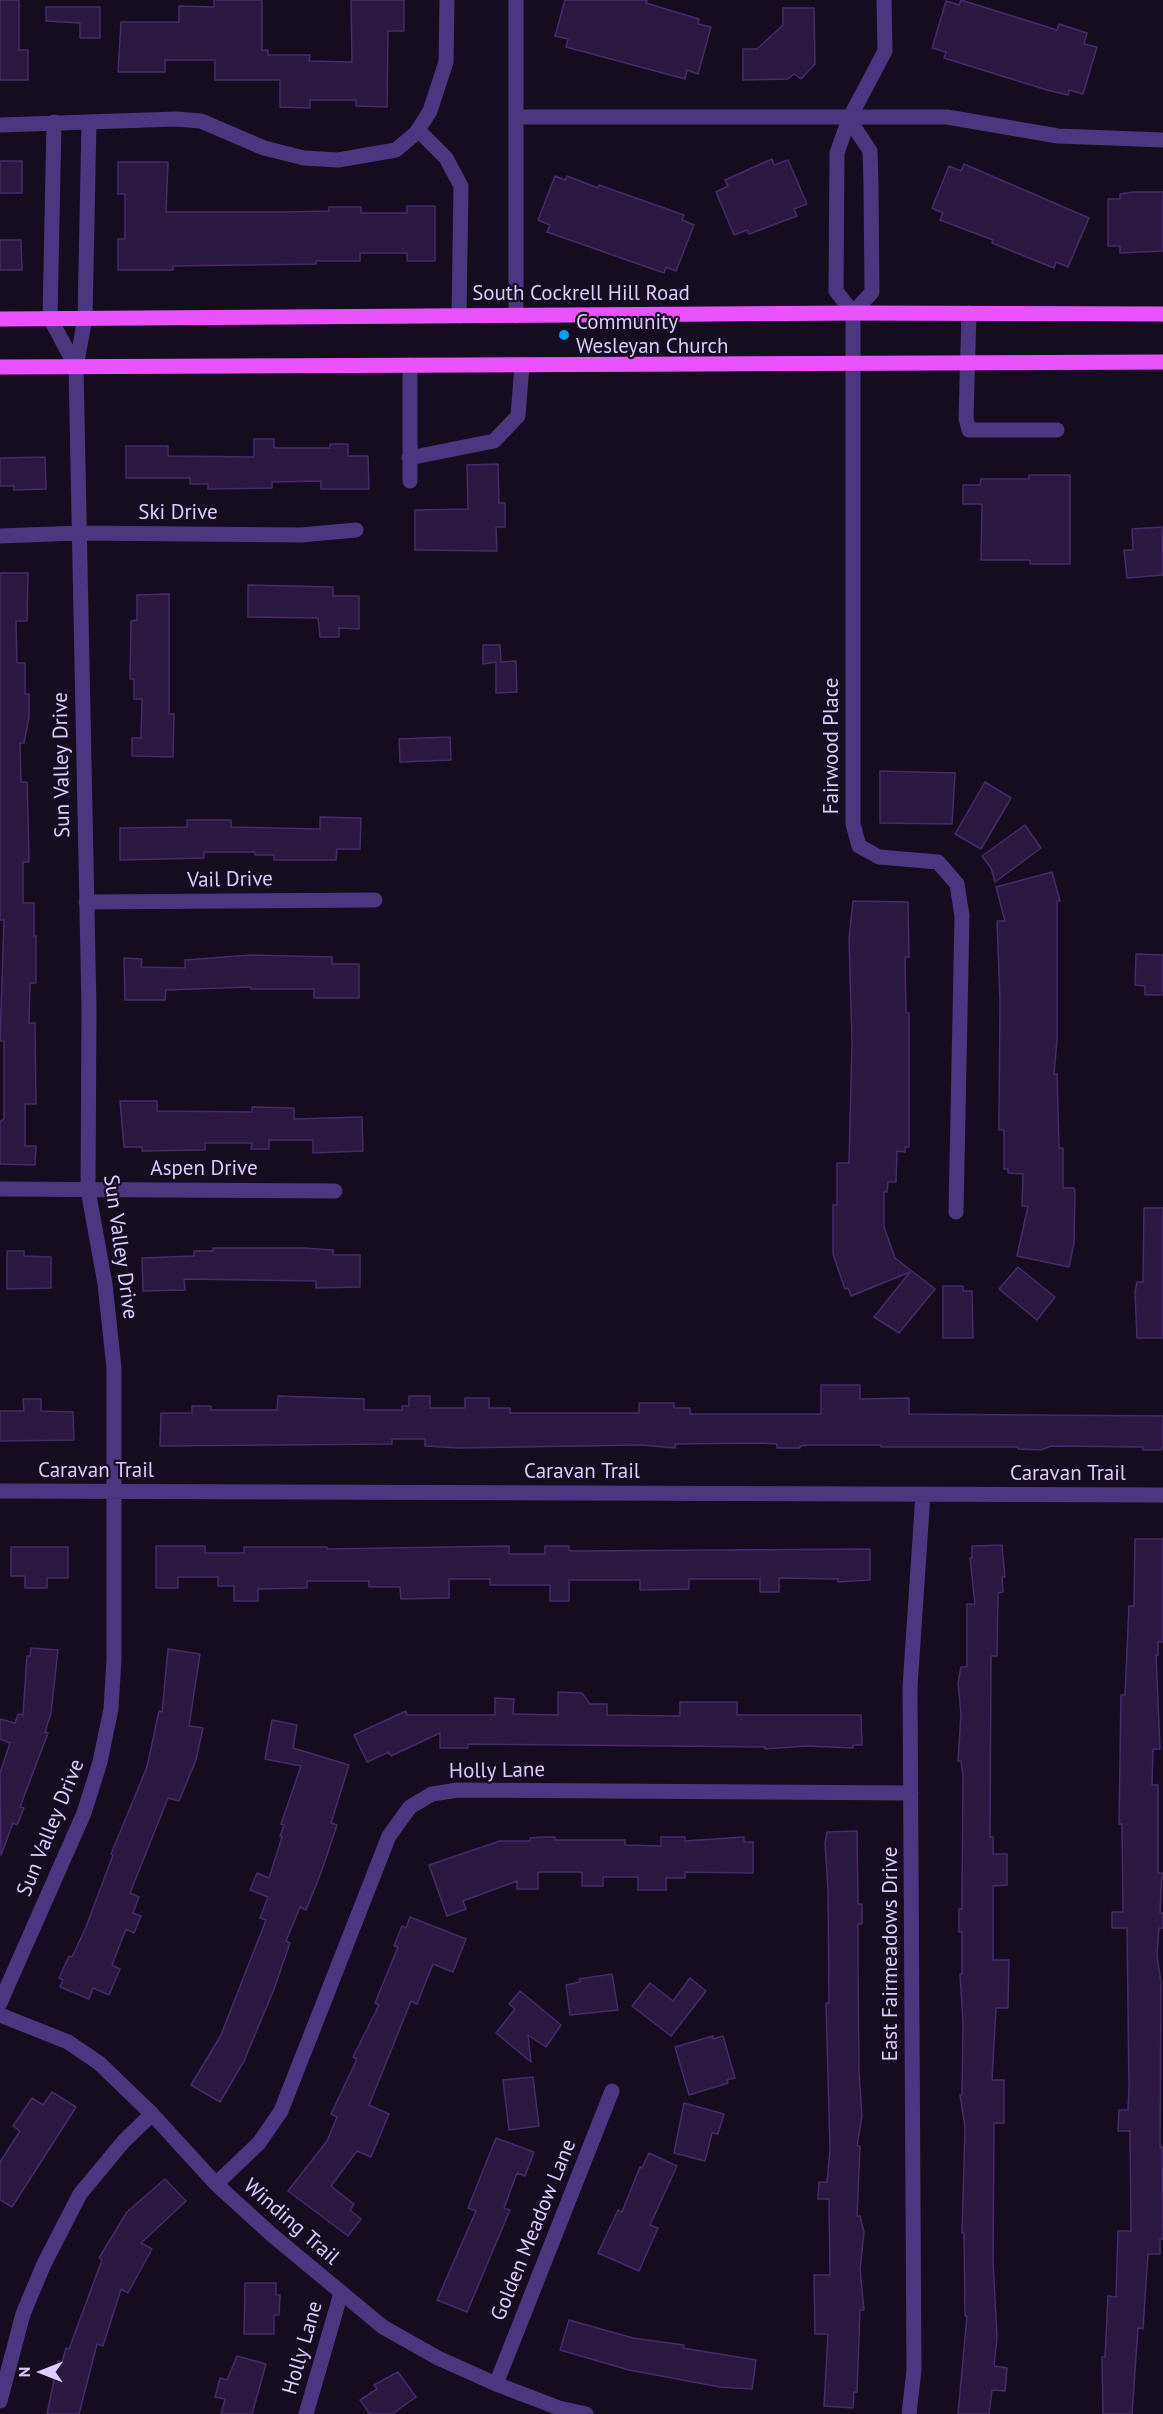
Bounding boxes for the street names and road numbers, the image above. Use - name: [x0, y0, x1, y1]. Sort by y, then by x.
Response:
- street label: South Cockrell Hill Road: [472, 281, 690, 307]
- street label: Ski Drive: [138, 500, 218, 526]
- street label: Fairwood Place: [819, 678, 845, 814]
- street label: Sun Valley Drive: [48, 692, 76, 838]
- street label: Vail Drive: [187, 867, 273, 893]
- street label: Aspen Drive: [150, 1156, 258, 1182]
- street label: Sun Valley Drive: [97, 1173, 143, 1321]
- street label: Caravan Trail: [38, 1458, 154, 1484]
- street label: Caravan Trail: [524, 1459, 640, 1485]
- street label: Caravan Trail: [1010, 1461, 1126, 1487]
- street label: Sun Valley Drive: [12, 1756, 90, 1900]
- street label: Holly Lane: [449, 1758, 545, 1784]
- street label: East Fairmeadows Drive: [878, 1847, 904, 2061]
- street label: Golden Meadow Lane: [486, 2136, 582, 2324]
- street label: Winding Trail: [238, 2174, 344, 2270]
- street label: Holly Lane: [278, 2298, 328, 2398]

